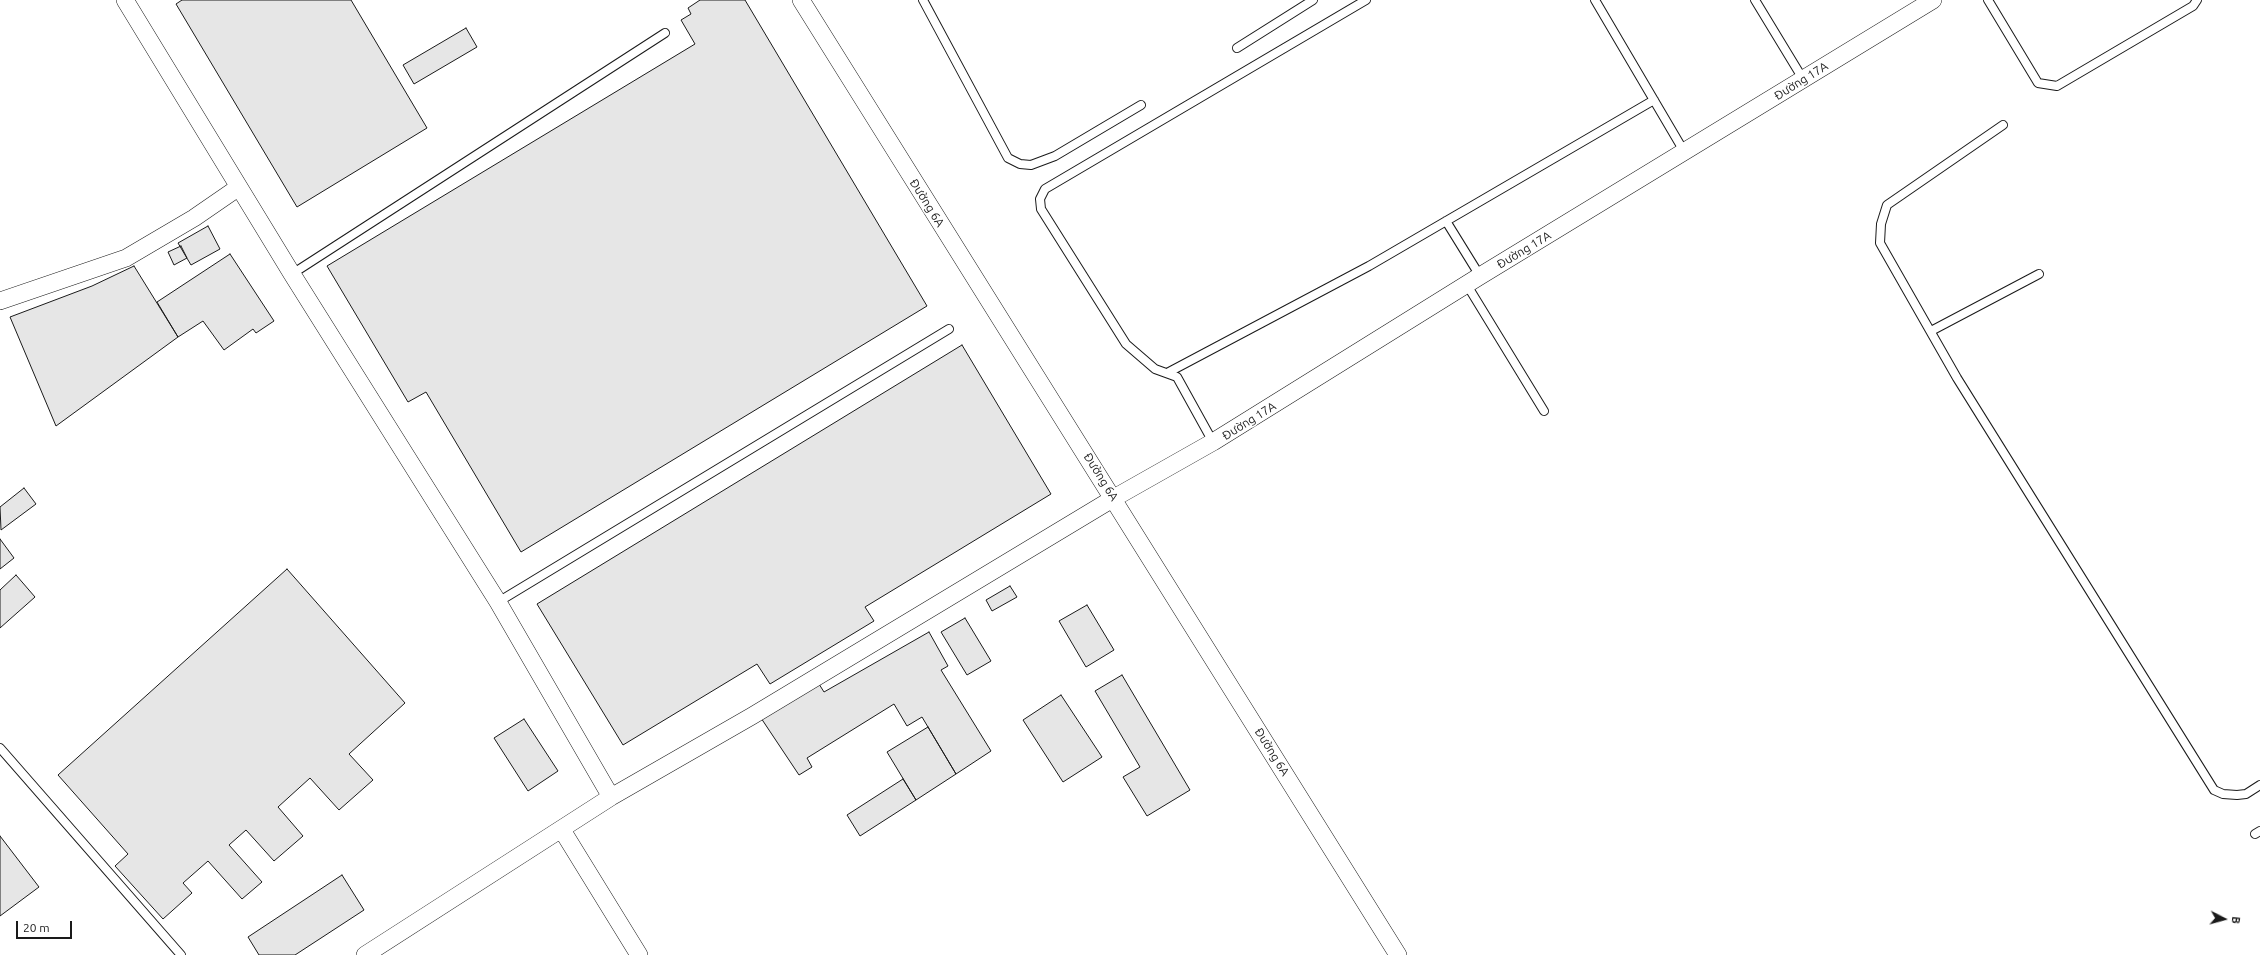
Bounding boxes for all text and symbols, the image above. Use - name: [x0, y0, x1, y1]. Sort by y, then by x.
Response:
- street label: Đường 17A: [1771, 59, 1831, 103]
- street label: Đường 6A: [907, 176, 947, 230]
- street label: Đường 17A: [1494, 228, 1554, 272]
- street label: Đường 17A: [1219, 399, 1279, 443]
- street label: Đường 6A: [1081, 450, 1121, 504]
- street label: Đường 6A: [1252, 725, 1292, 779]
- north arrow: [2204, 899, 2244, 939]
- scale bar: [18, 913, 74, 939]
- text: B: [2230, 916, 2242, 925]
- text: 20 m: [23, 921, 50, 934]

